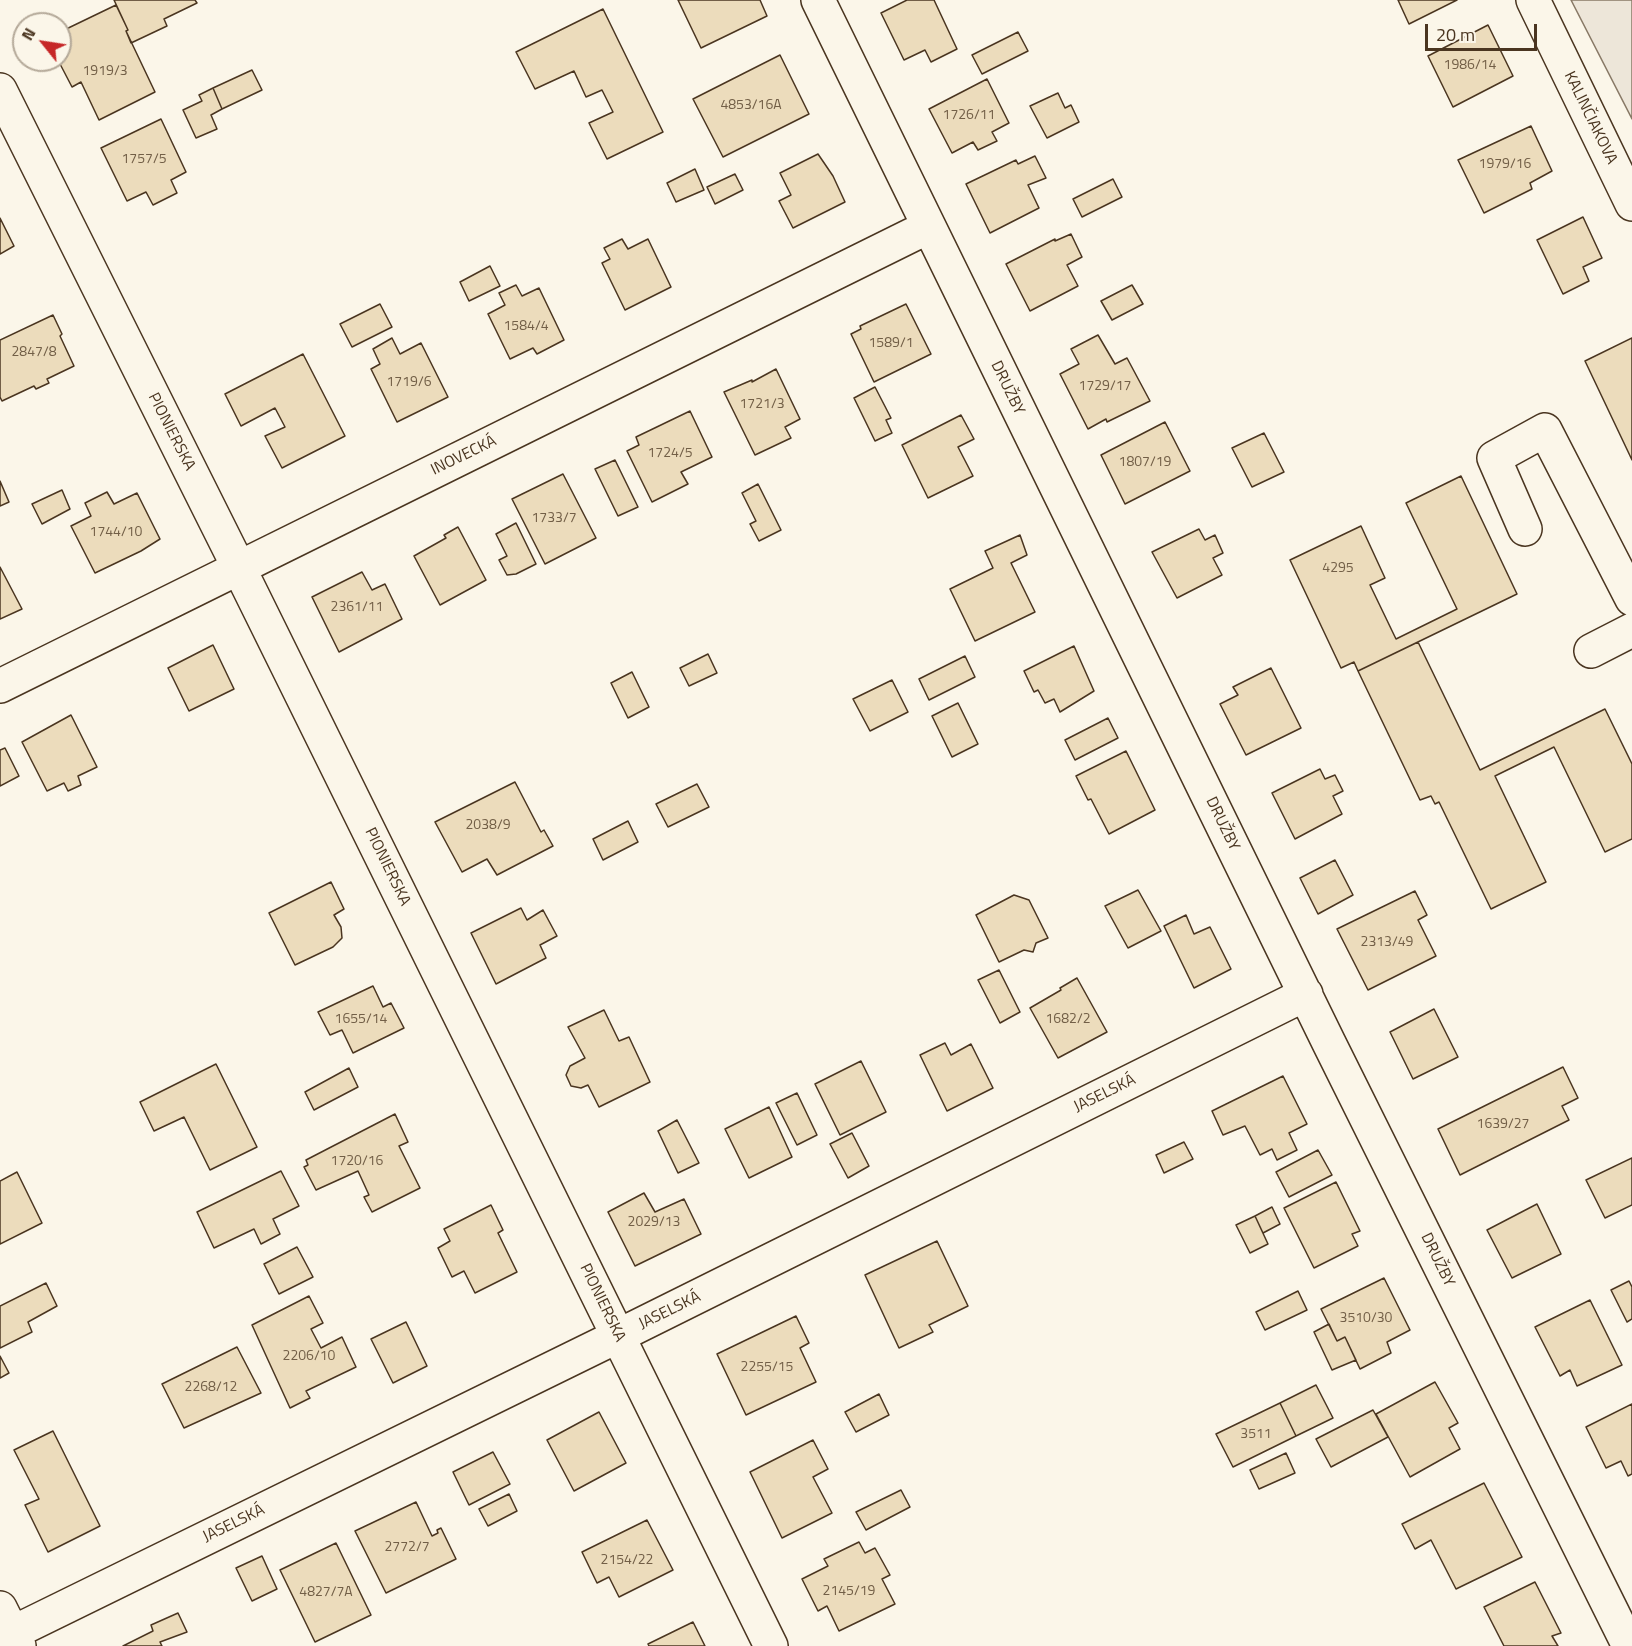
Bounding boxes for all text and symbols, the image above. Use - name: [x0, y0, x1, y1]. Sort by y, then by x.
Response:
- north arrow: [12, 12, 72, 72]
- scale bar: [1428, 12, 1540, 50]
- text: 20 m: [1436, 21, 1475, 48]
- text: N: [15, 23, 41, 45]
- house number: 1986/14: [1444, 58, 1496, 74]
- house number: 1919/3: [83, 64, 127, 80]
- street label: KALINČIAKOVA: [1559, 68, 1621, 168]
- house number: 4853/16A: [720, 98, 782, 114]
- house number: 1726/11: [943, 108, 995, 124]
- house number: 1757/5: [122, 152, 166, 168]
- house number: 1979/16: [1479, 157, 1531, 173]
- house number: 1584/4: [504, 319, 548, 335]
- house number: 1589/1: [869, 336, 913, 352]
- house number: 2847/8: [12, 345, 56, 361]
- street label: DRUŽBY: [986, 358, 1028, 418]
- house number: 1719/6: [387, 375, 431, 391]
- house number: 1729/17: [1079, 379, 1131, 395]
- street label: PIONIERSKA: [143, 390, 199, 474]
- house number: 1721/3: [740, 397, 784, 413]
- street label: INOVECKÁ: [428, 432, 500, 480]
- house number: 1724/5: [648, 446, 692, 462]
- house number: 1807/19: [1119, 455, 1171, 471]
- house number: 1733/7: [532, 511, 576, 527]
- house number: 1744/10: [90, 525, 142, 541]
- house number: 4295: [1322, 561, 1354, 577]
- house number: 2361/11: [331, 600, 383, 616]
- street label: DRUŽBY: [1201, 794, 1243, 854]
- house number: 2038/9: [466, 818, 510, 834]
- street label: PIONIERSKA: [360, 825, 414, 909]
- house number: 2313/49: [1361, 935, 1413, 951]
- house number: 1655/14: [335, 1012, 387, 1028]
- house number: 1682/2: [1046, 1012, 1090, 1028]
- street label: JASELSKÁ: [1071, 1071, 1139, 1117]
- house number: 1639/27: [1477, 1117, 1529, 1133]
- house number: 1720/16: [331, 1154, 383, 1170]
- house number: 2029/13: [628, 1215, 680, 1231]
- street label: DRUŽBY: [1416, 1230, 1458, 1290]
- street label: PIONIERSKA: [575, 1261, 629, 1345]
- street label: JASELSKÁ: [636, 1288, 704, 1334]
- house number: 3510/30: [1340, 1311, 1392, 1327]
- house number: 2206/10: [283, 1349, 335, 1365]
- house number: 2255/15: [741, 1360, 793, 1376]
- house number: 2268/12: [185, 1380, 237, 1396]
- house number: 3511: [1240, 1427, 1272, 1443]
- street label: JASELSKÁ: [200, 1501, 268, 1547]
- house number: 2772/7: [385, 1540, 429, 1556]
- house number: 2154/22: [601, 1553, 653, 1569]
- house number: 2145/19: [823, 1584, 875, 1600]
- house number: 4827/7A: [299, 1585, 353, 1601]

